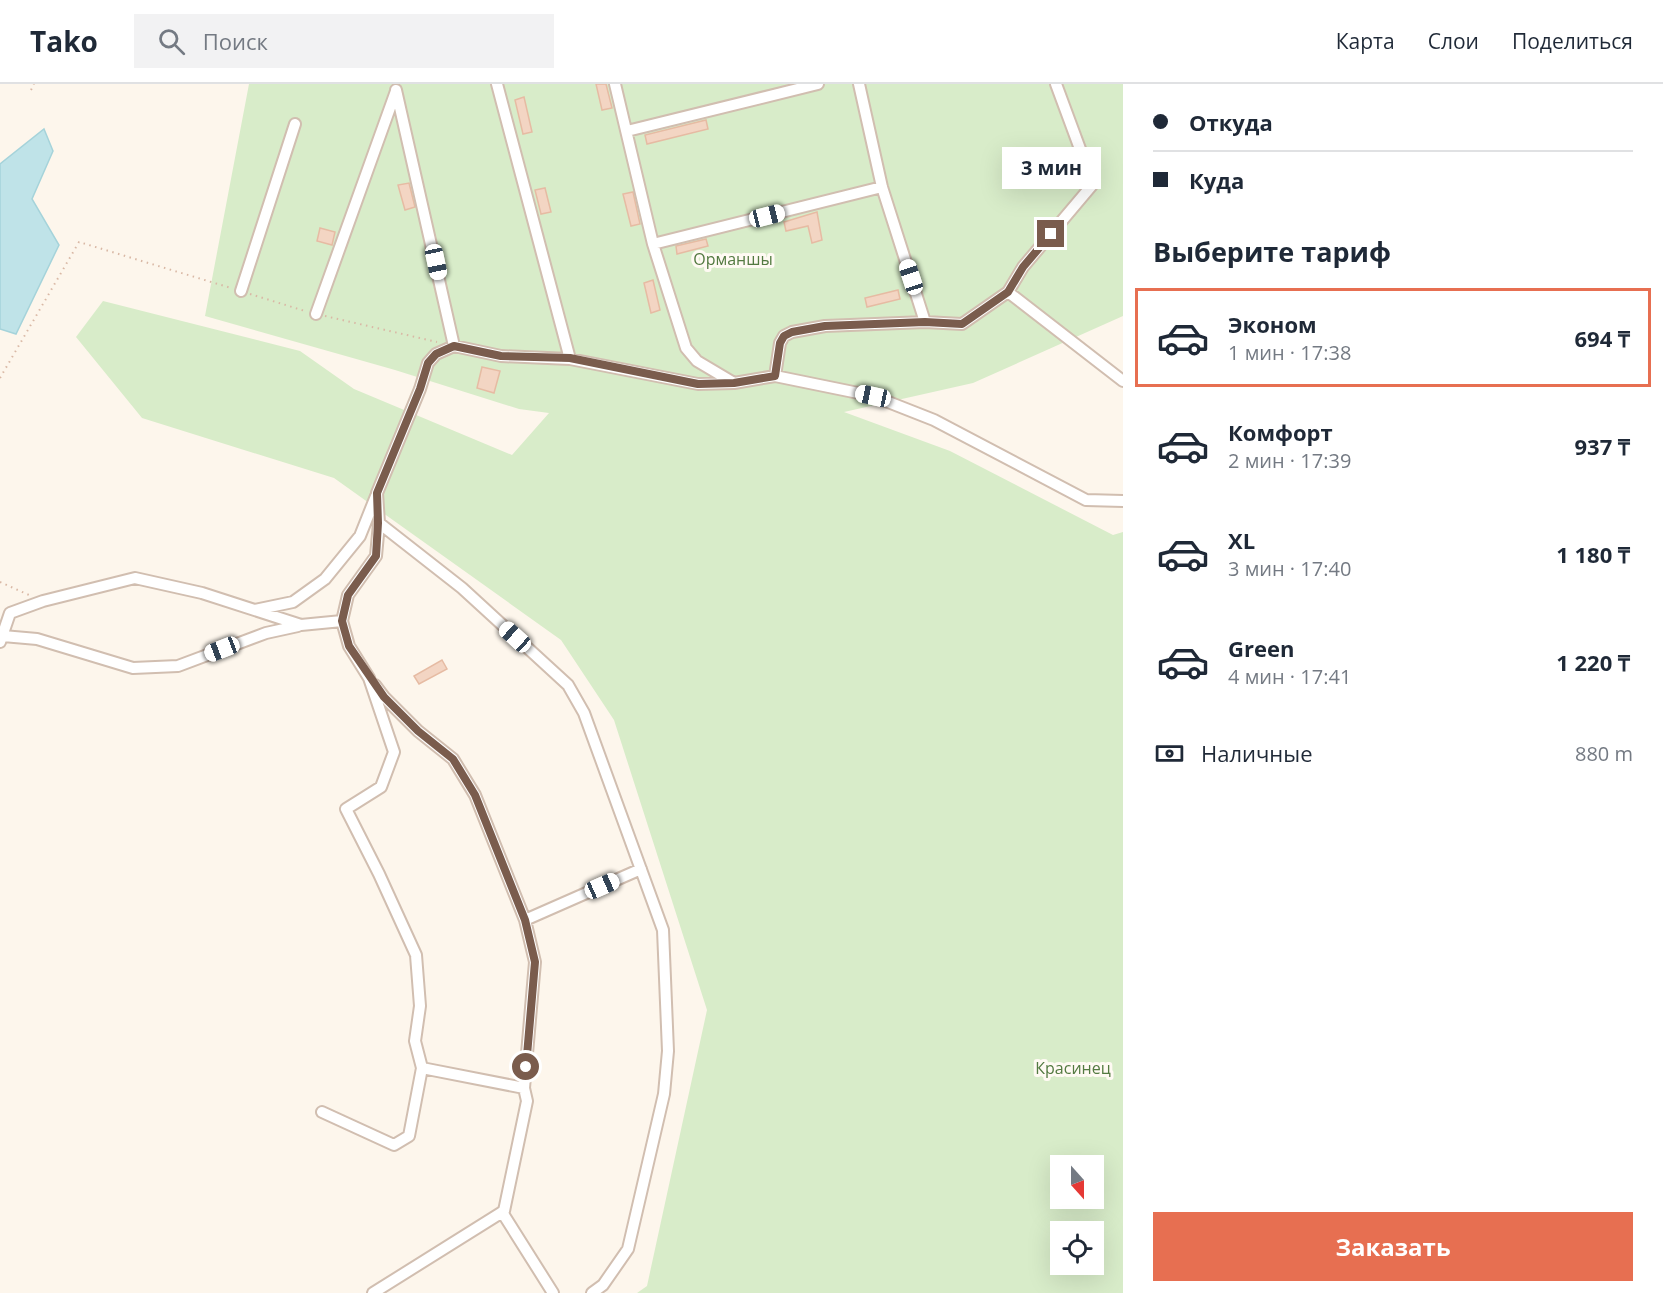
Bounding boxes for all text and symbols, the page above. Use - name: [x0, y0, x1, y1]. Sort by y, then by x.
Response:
- search box: [134, 14, 554, 68]
- text: Tako: [30, 22, 98, 60]
- icon: search: [155, 25, 188, 58]
- text: Поиск: [203, 26, 268, 56]
- text: Карта: [1336, 27, 1395, 55]
- text: Слои: [1428, 27, 1479, 55]
- text: Поделиться: [1512, 27, 1633, 55]
- text: Откуда: [1189, 107, 1273, 137]
- callout: 3 мин: [1002, 147, 1100, 189]
- text: 3 мин: [1021, 154, 1082, 181]
- text: Куда: [1189, 165, 1244, 195]
- car: [747, 203, 787, 229]
- route end: [1037, 220, 1064, 247]
- text: Выберите тариф: [1153, 233, 1391, 270]
- car: [423, 243, 449, 281]
- park label: Орманшы: [693, 248, 773, 270]
- car: [897, 257, 925, 297]
- text: Эконом: [1228, 309, 1317, 339]
- icon: car: [1156, 311, 1210, 365]
- text: 694 ₸: [1575, 323, 1630, 353]
- text: 1 мин · 17:38: [1228, 339, 1351, 366]
- car: [854, 383, 892, 409]
- text: Комфорт: [1228, 417, 1333, 447]
- icon: car: [1156, 419, 1210, 473]
- text: 937 ₸: [1575, 431, 1630, 461]
- text: 2 мин · 17:39: [1228, 447, 1351, 474]
- text: XL: [1228, 525, 1255, 555]
- icon: car: [1156, 527, 1210, 581]
- text: 1 180 ₸: [1556, 539, 1630, 569]
- text: 3 мин · 17:40: [1228, 555, 1351, 582]
- car: [496, 618, 534, 656]
- text: Green: [1228, 633, 1294, 663]
- car: [202, 634, 242, 664]
- icon: car: [1156, 635, 1210, 689]
- text: 1 220 ₸: [1556, 647, 1630, 677]
- text: 4 мин · 17:41: [1228, 663, 1351, 690]
- icon: cash: [1153, 737, 1186, 770]
- text: Наличные: [1201, 738, 1313, 768]
- text: 880 m: [1575, 740, 1633, 767]
- car: [582, 870, 622, 902]
- route start: [512, 1053, 539, 1080]
- park label: Красинец: [1035, 1057, 1111, 1079]
- north arrow: [1050, 1155, 1104, 1209]
- map controls: [1050, 1155, 1104, 1275]
- button: Заказать: [1153, 1212, 1633, 1281]
- button: locate: [1050, 1221, 1104, 1275]

